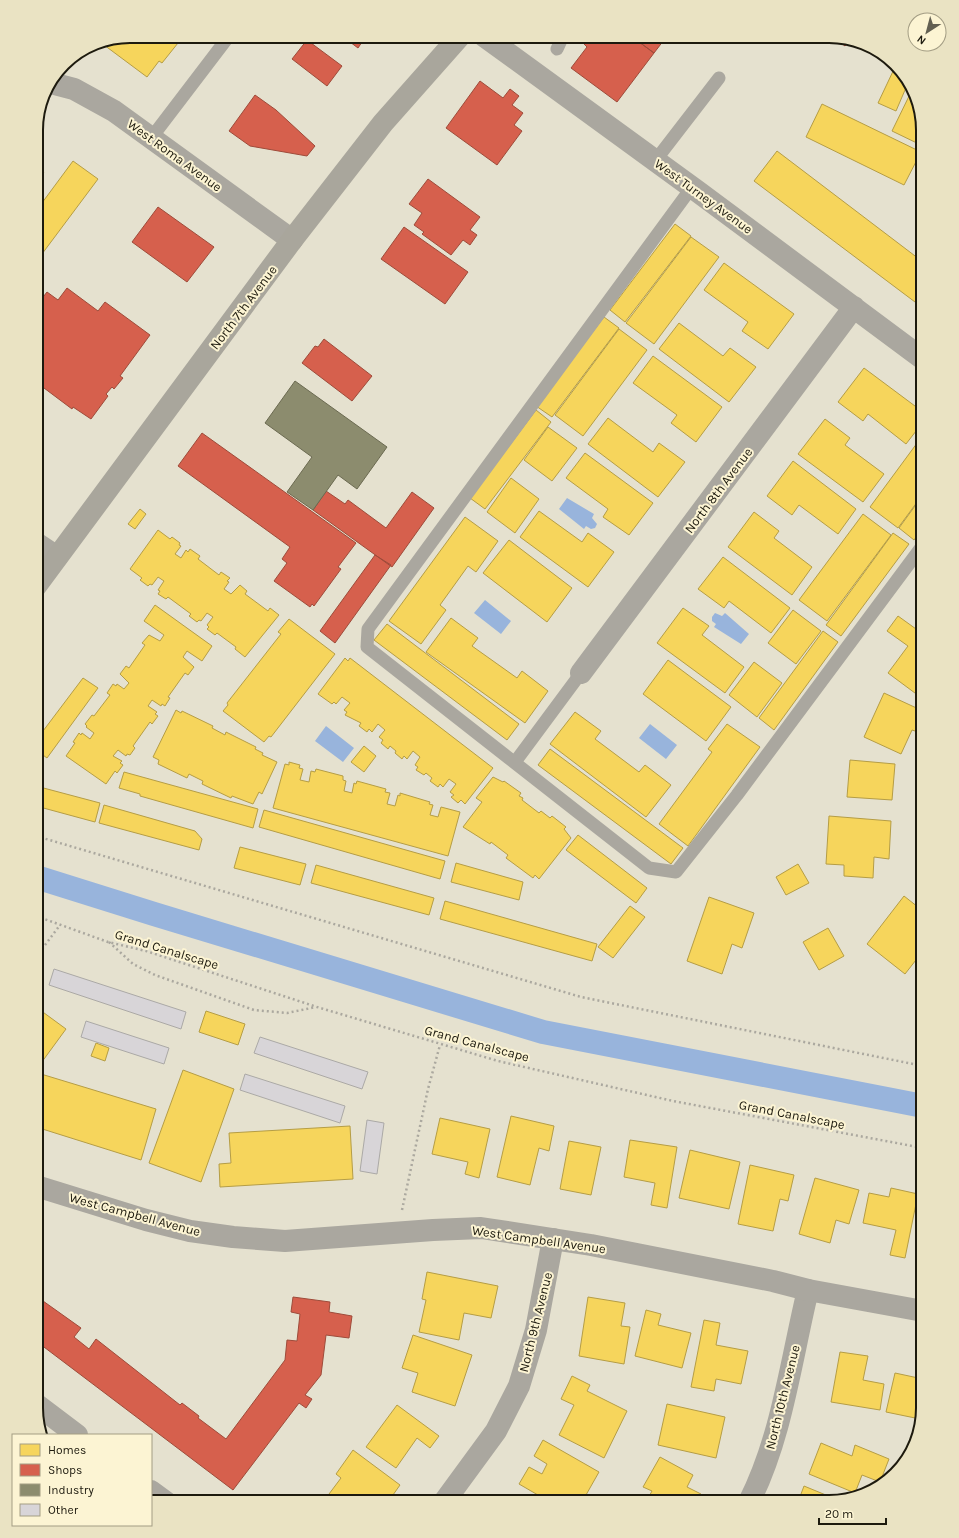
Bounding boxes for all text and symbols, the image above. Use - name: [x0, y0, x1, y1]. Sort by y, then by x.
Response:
- north arrow: [907, 12, 947, 52]
- text: N: [914, 32, 928, 47]
- street label: West Roma Avenue: [125, 116, 225, 195]
- street label: West Turney Avenue: [652, 156, 756, 237]
- street label: North 7th Avenue: [207, 262, 280, 352]
- street label: North 8th Avenue: [681, 444, 756, 536]
- street label: Grand Canalscape: [113, 927, 221, 972]
- street label: Grand Canalscape: [423, 1022, 531, 1065]
- street label: Grand Canalscape: [738, 1097, 846, 1132]
- street label: West Campbell Avenue: [68, 1190, 202, 1239]
- street label: West Campbell Avenue: [471, 1223, 607, 1256]
- street label: North 9th Avenue: [516, 1270, 555, 1374]
- street label: North 10th Avenue: [762, 1343, 803, 1451]
- legend: [12, 1434, 152, 1526]
- text: Homes: [48, 1443, 86, 1457]
- text: Shops: [48, 1463, 82, 1477]
- text: Industry: [48, 1483, 94, 1497]
- scale bar: [819, 1500, 886, 1526]
- text: Other: [48, 1503, 79, 1517]
- text: 20 m: [825, 1507, 853, 1521]

